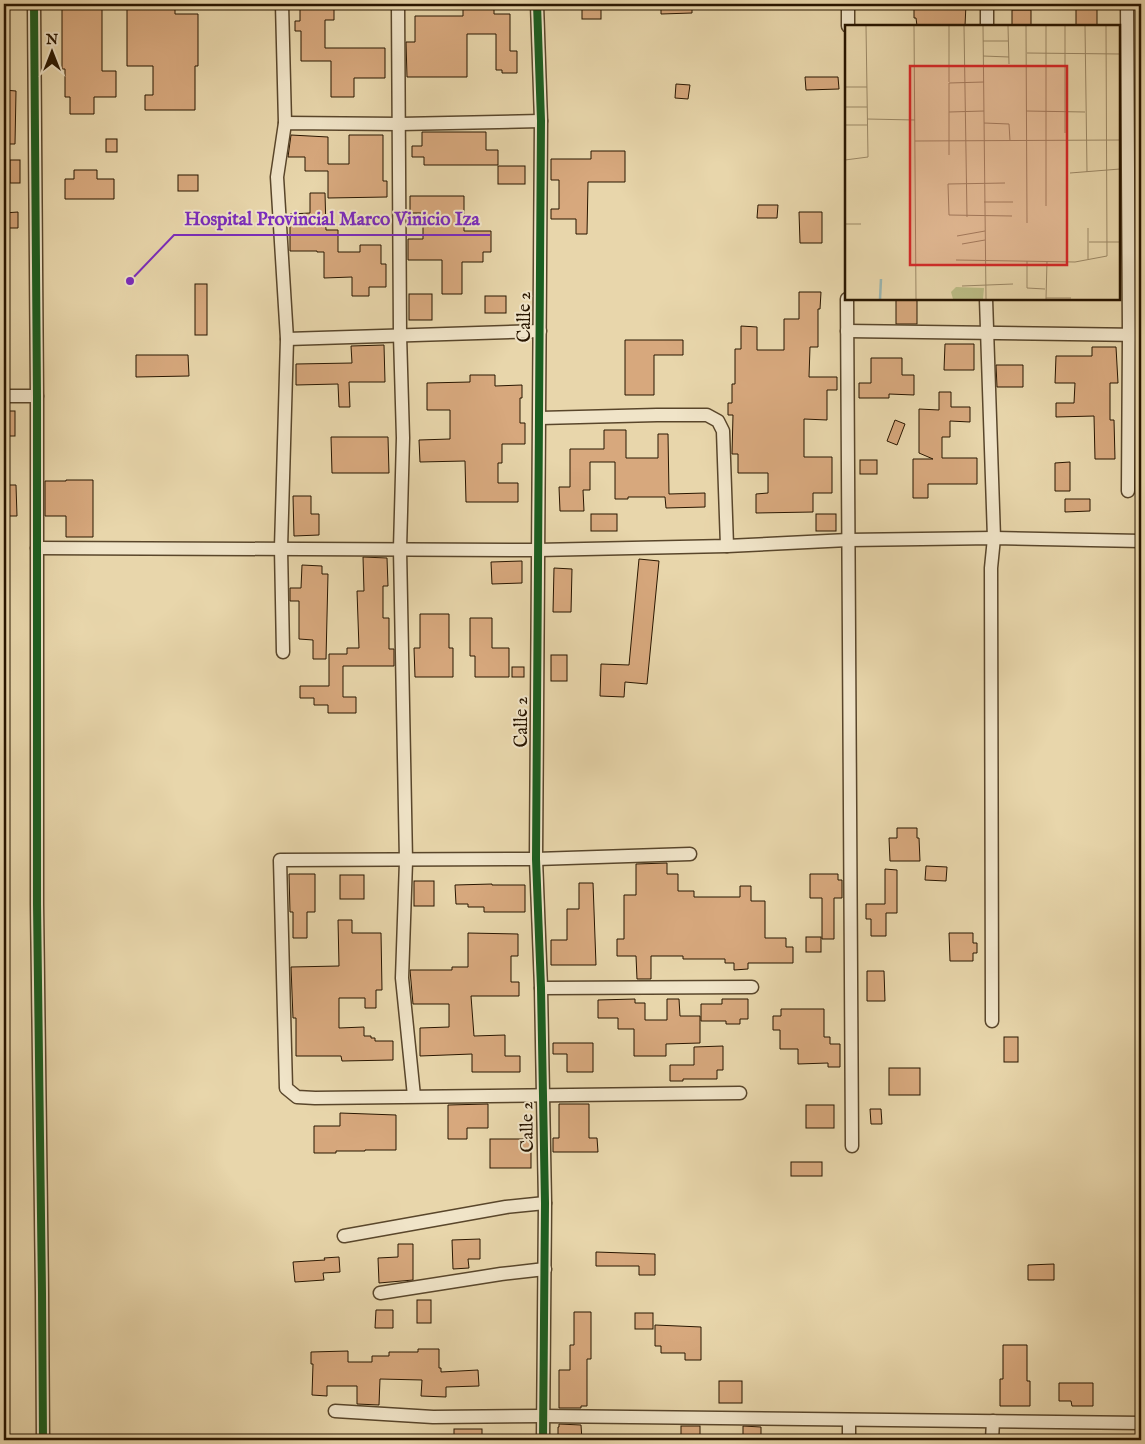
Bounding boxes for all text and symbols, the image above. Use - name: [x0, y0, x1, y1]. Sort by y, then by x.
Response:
- inset map: [845, 25, 1120, 300]
- north arrow: [28, 28, 78, 78]
- text: N: [45, 31, 58, 49]
- callout: Hospital Provincial Marco Vinicio Iza: [174, 201, 490, 235]
- text: Hospital Provincial Marco Vinicio Iza: [184, 208, 481, 232]
- street label: Calle 2: [514, 291, 537, 343]
- street label: Calle 2: [511, 696, 534, 748]
- street label: Calle 2: [516, 1101, 540, 1153]

